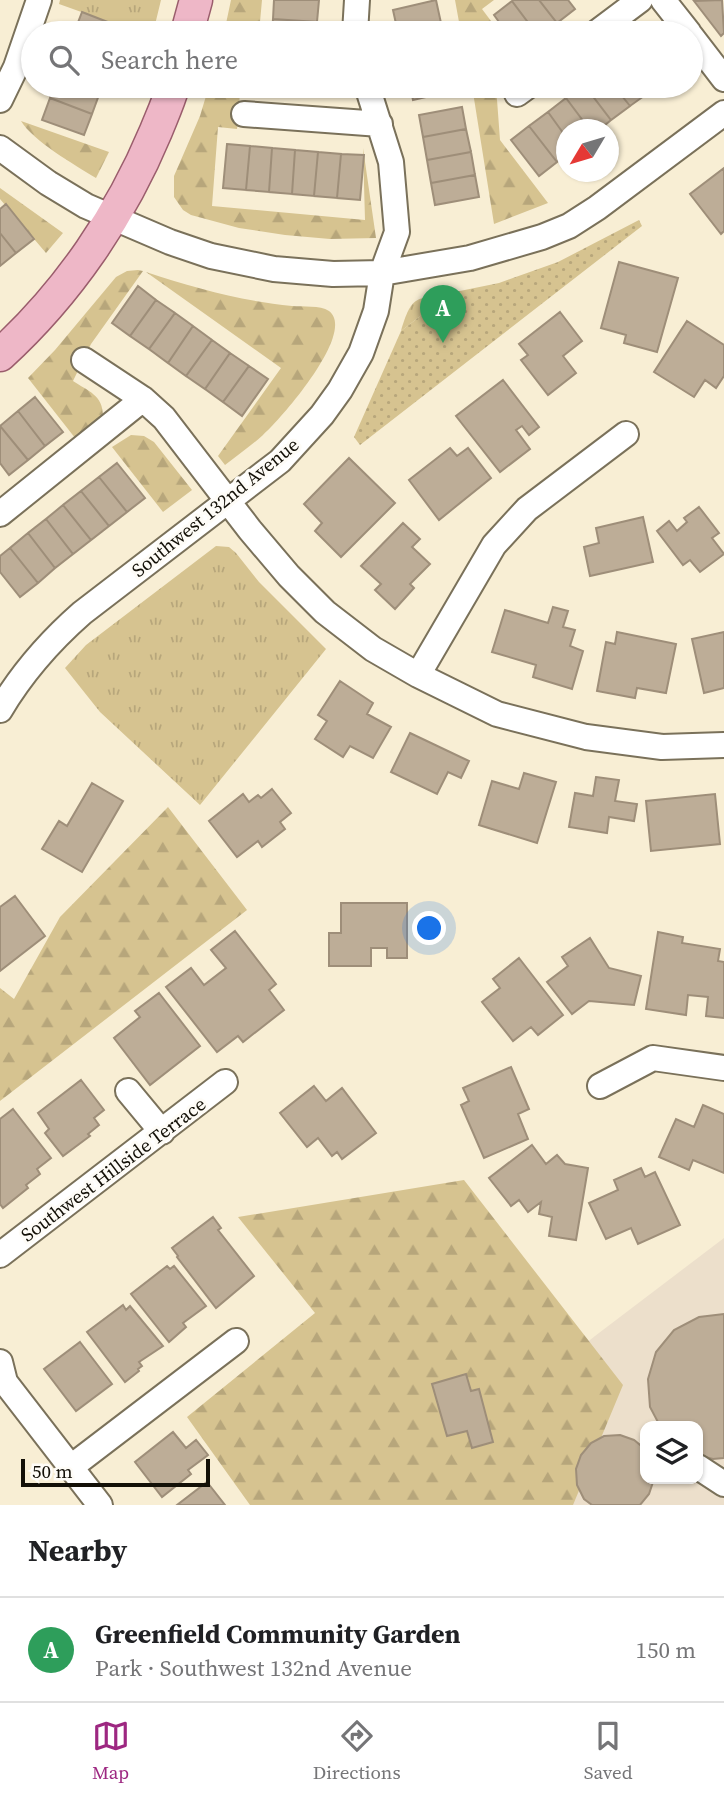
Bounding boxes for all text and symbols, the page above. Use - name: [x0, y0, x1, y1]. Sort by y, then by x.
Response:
- search box: [21, 21, 703, 98]
- icon: search: [45, 41, 83, 79]
- text: Search here: [101, 42, 238, 78]
- north arrow: [556, 119, 619, 182]
- pin: A: [420, 285, 466, 343]
- street label: Southwest 132nd Avenue: [126, 431, 304, 583]
- your location: [412, 911, 446, 945]
- street label: Southwest Hillside Terrace: [15, 1091, 211, 1247]
- map controls: [640, 1421, 703, 1484]
- button: layers: [640, 1421, 703, 1484]
- scale bar: [21, 1456, 210, 1488]
- text: 50 m: [32, 1458, 73, 1484]
- text: Nearby: [28, 1530, 127, 1571]
- text: Greenfield Community Garden: [95, 1616, 461, 1652]
- text: A: [43, 1634, 59, 1666]
- text: 150 m: [635, 1634, 696, 1666]
- text: Park · Southwest 132nd Avenue: [95, 1652, 412, 1684]
- tab: Map: [92, 1717, 130, 1785]
- tab: Directions: [313, 1717, 401, 1785]
- tab: Saved: [584, 1717, 632, 1785]

